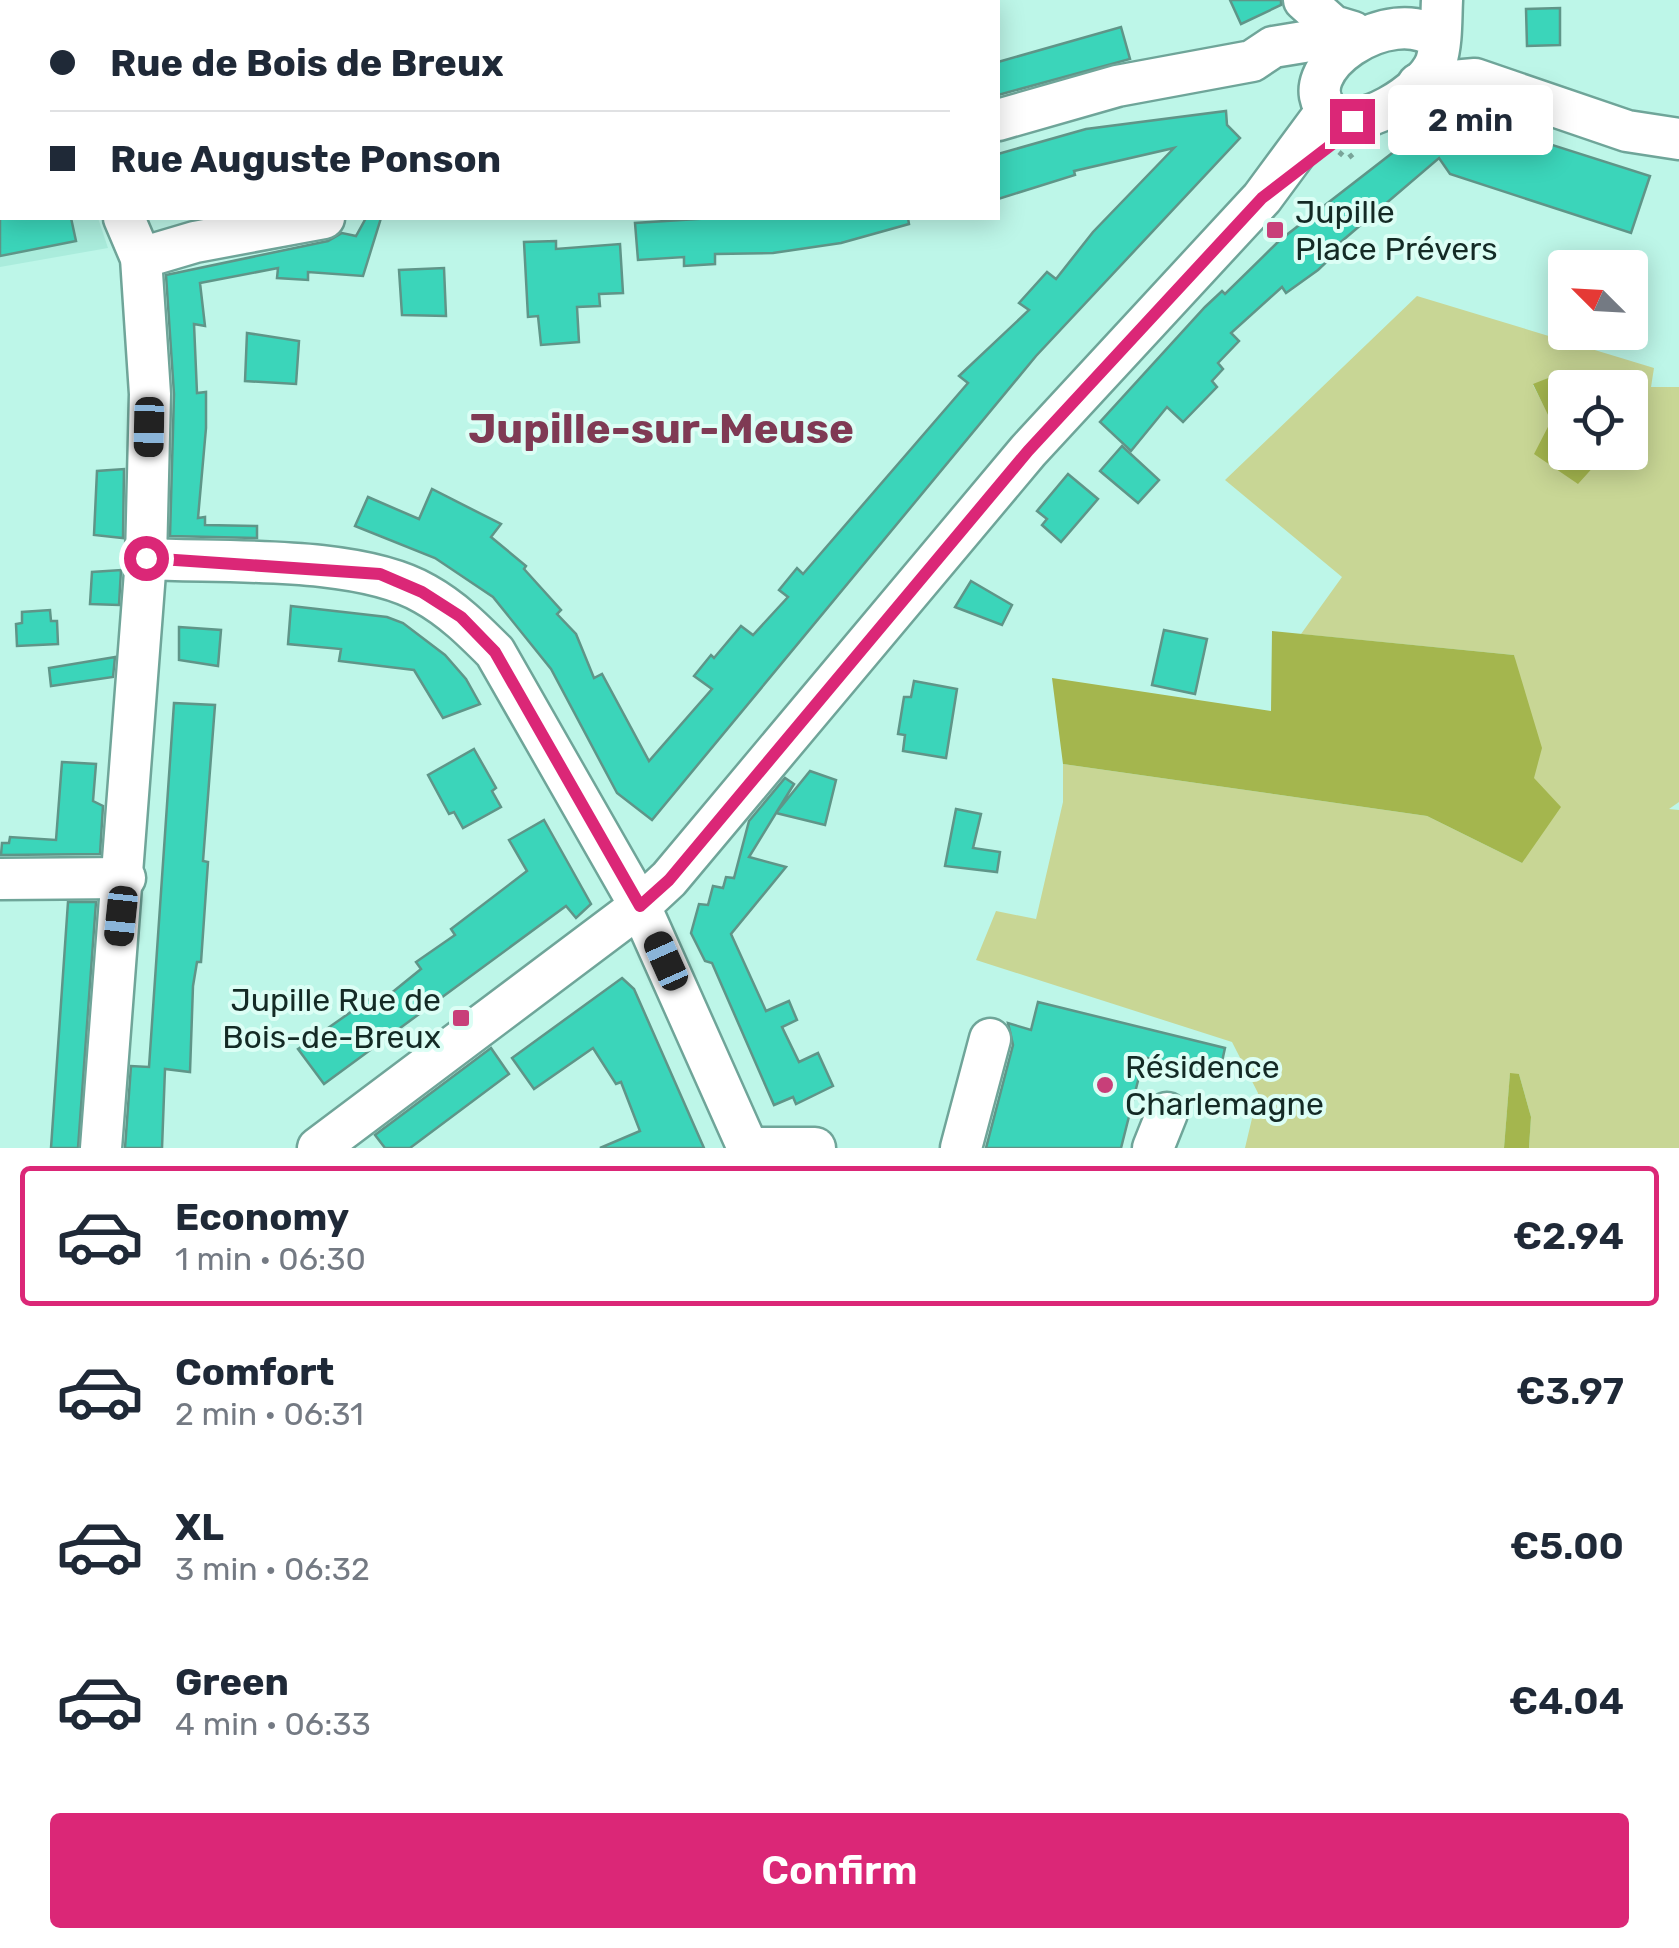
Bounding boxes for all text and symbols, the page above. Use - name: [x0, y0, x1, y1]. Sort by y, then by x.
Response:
- text: Rue de Bois de Breux: [110, 40, 504, 86]
- callout: 2 min: [1387, 86, 1552, 156]
- route end: [1330, 99, 1375, 144]
- text: 2 min: [1428, 101, 1513, 139]
- text: Rue Auguste Ponson: [110, 136, 501, 182]
- place label: Jupille Place Prévers: [1295, 193, 1498, 268]
- marker: Jupille Place Prévers: [1264, 219, 1286, 241]
- north arrow: [1548, 250, 1648, 350]
- map controls: [1548, 250, 1648, 470]
- button: locate: [1548, 370, 1648, 470]
- car: [133, 397, 165, 457]
- district label: Jupille-sur-Meuse: [468, 404, 854, 454]
- route start: [124, 536, 169, 581]
- car: [103, 885, 139, 947]
- car: [640, 927, 692, 995]
- place label: Jupille Rue de Bois-de-Breux: [222, 981, 441, 1056]
- marker: Jupille Rue de Bois-de-Breux: [450, 1007, 472, 1029]
- place label: Résidence Charlemagne: [1125, 1048, 1324, 1123]
- marker: Résidence Charlemagne: [1094, 1074, 1116, 1096]
- icon: car: [55, 1191, 145, 1281]
- text: Economy: [175, 1194, 349, 1240]
- text: €2.94: [1513, 1213, 1624, 1259]
- text: 1 min · 06:30: [175, 1240, 366, 1278]
- icon: car: [55, 1346, 145, 1436]
- text: Comfort: [175, 1349, 334, 1395]
- text: €3.97: [1516, 1368, 1624, 1414]
- text: 2 min · 06:31: [175, 1395, 364, 1433]
- icon: car: [55, 1501, 145, 1591]
- text: XL: [175, 1504, 224, 1550]
- text: €5.00: [1510, 1523, 1624, 1569]
- text: 3 min · 06:32: [175, 1550, 370, 1588]
- icon: car: [55, 1656, 145, 1746]
- text: Green: [175, 1659, 289, 1705]
- text: €4.04: [1509, 1678, 1624, 1724]
- text: 4 min · 06:33: [175, 1705, 371, 1743]
- button: Confirm: [50, 1813, 1629, 1928]

